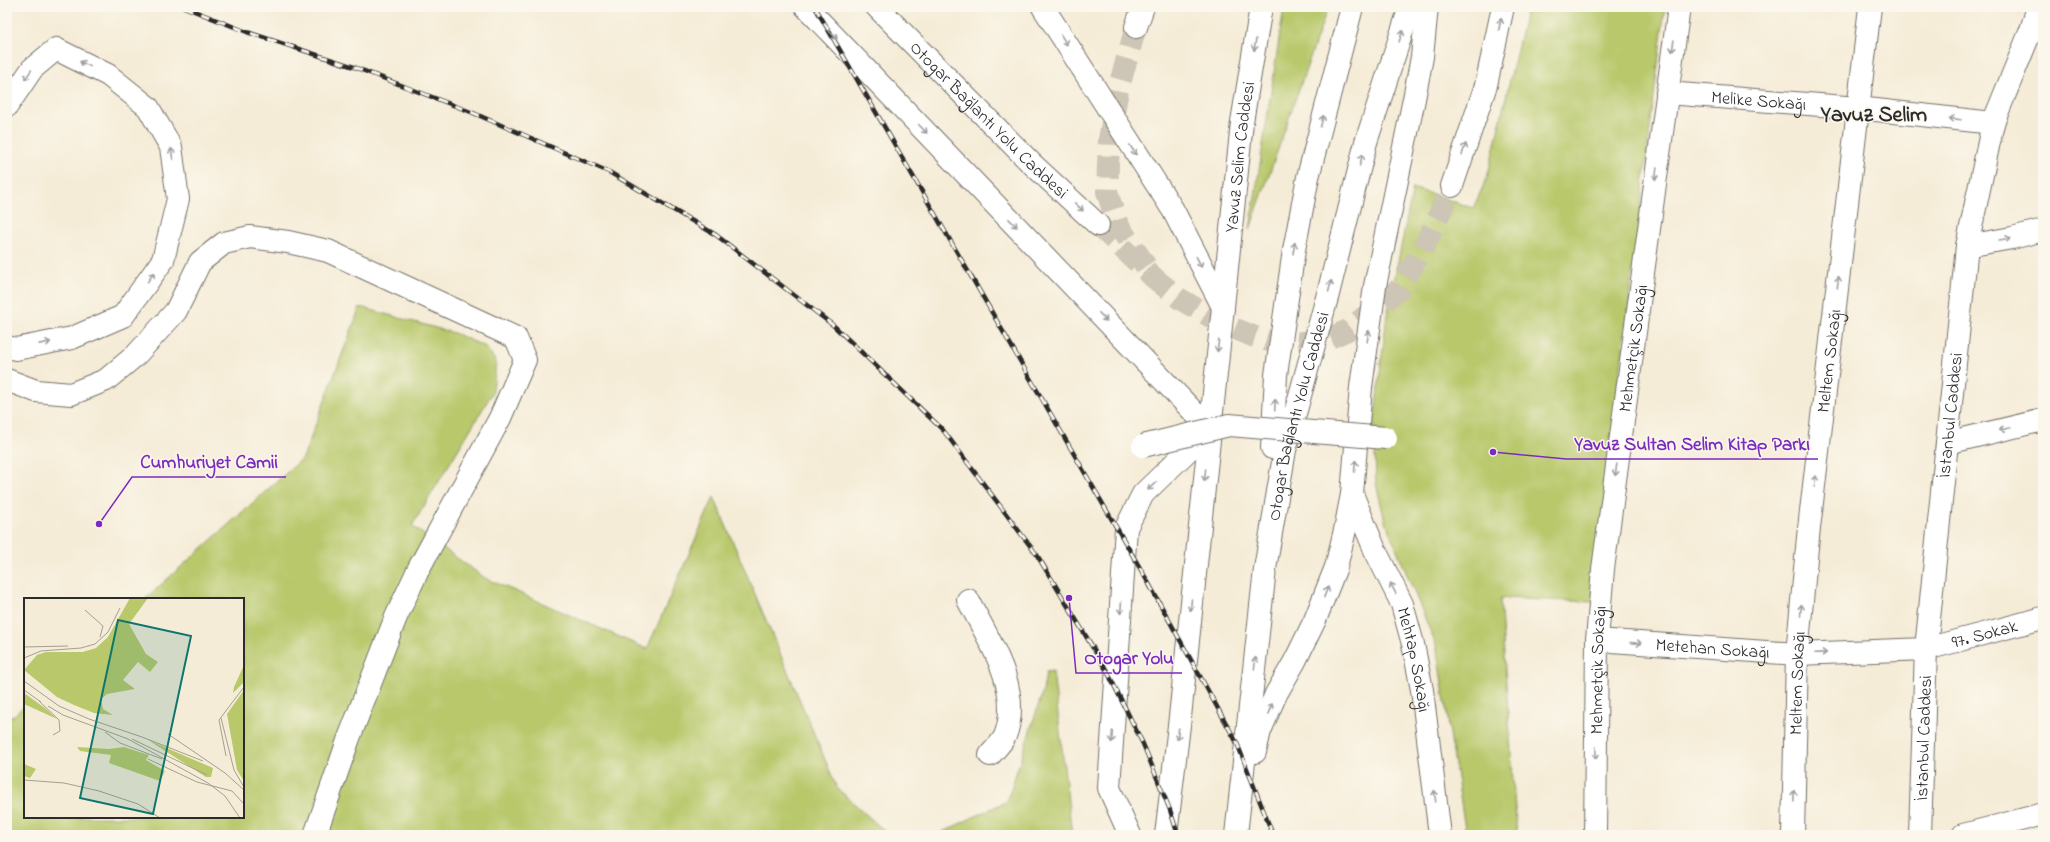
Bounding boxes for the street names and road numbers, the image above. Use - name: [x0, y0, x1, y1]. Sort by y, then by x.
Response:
- street label: Otogar Bağlantı Yolu Caddesi: [903, 36, 1073, 206]
- street label: Yavuz Selim Caddesi: [1220, 80, 1263, 234]
- street label: Melike Sokağı: [1710, 86, 1807, 120]
- street label: Mehmetçik Sokağı: [1613, 283, 1657, 414]
- street label: Meltem Sokağı: [1812, 308, 1850, 414]
- street label: Otogar Bağlantı Yolu Caddesi: [1262, 309, 1337, 523]
- street label: İstanbul Caddesi: [1932, 352, 1971, 479]
- street label: Mehtap Sokağı: [1388, 605, 1436, 714]
- street label: Mehmetçik Sokağı: [1585, 605, 1616, 735]
- street label: 97. Sokak: [1949, 614, 2021, 657]
- street label: Meltem Sokağı: [1784, 630, 1815, 735]
- street label: Metehan Sokağı: [1655, 633, 1770, 668]
- street label: İstanbul Caddesi: [1910, 675, 1940, 801]

